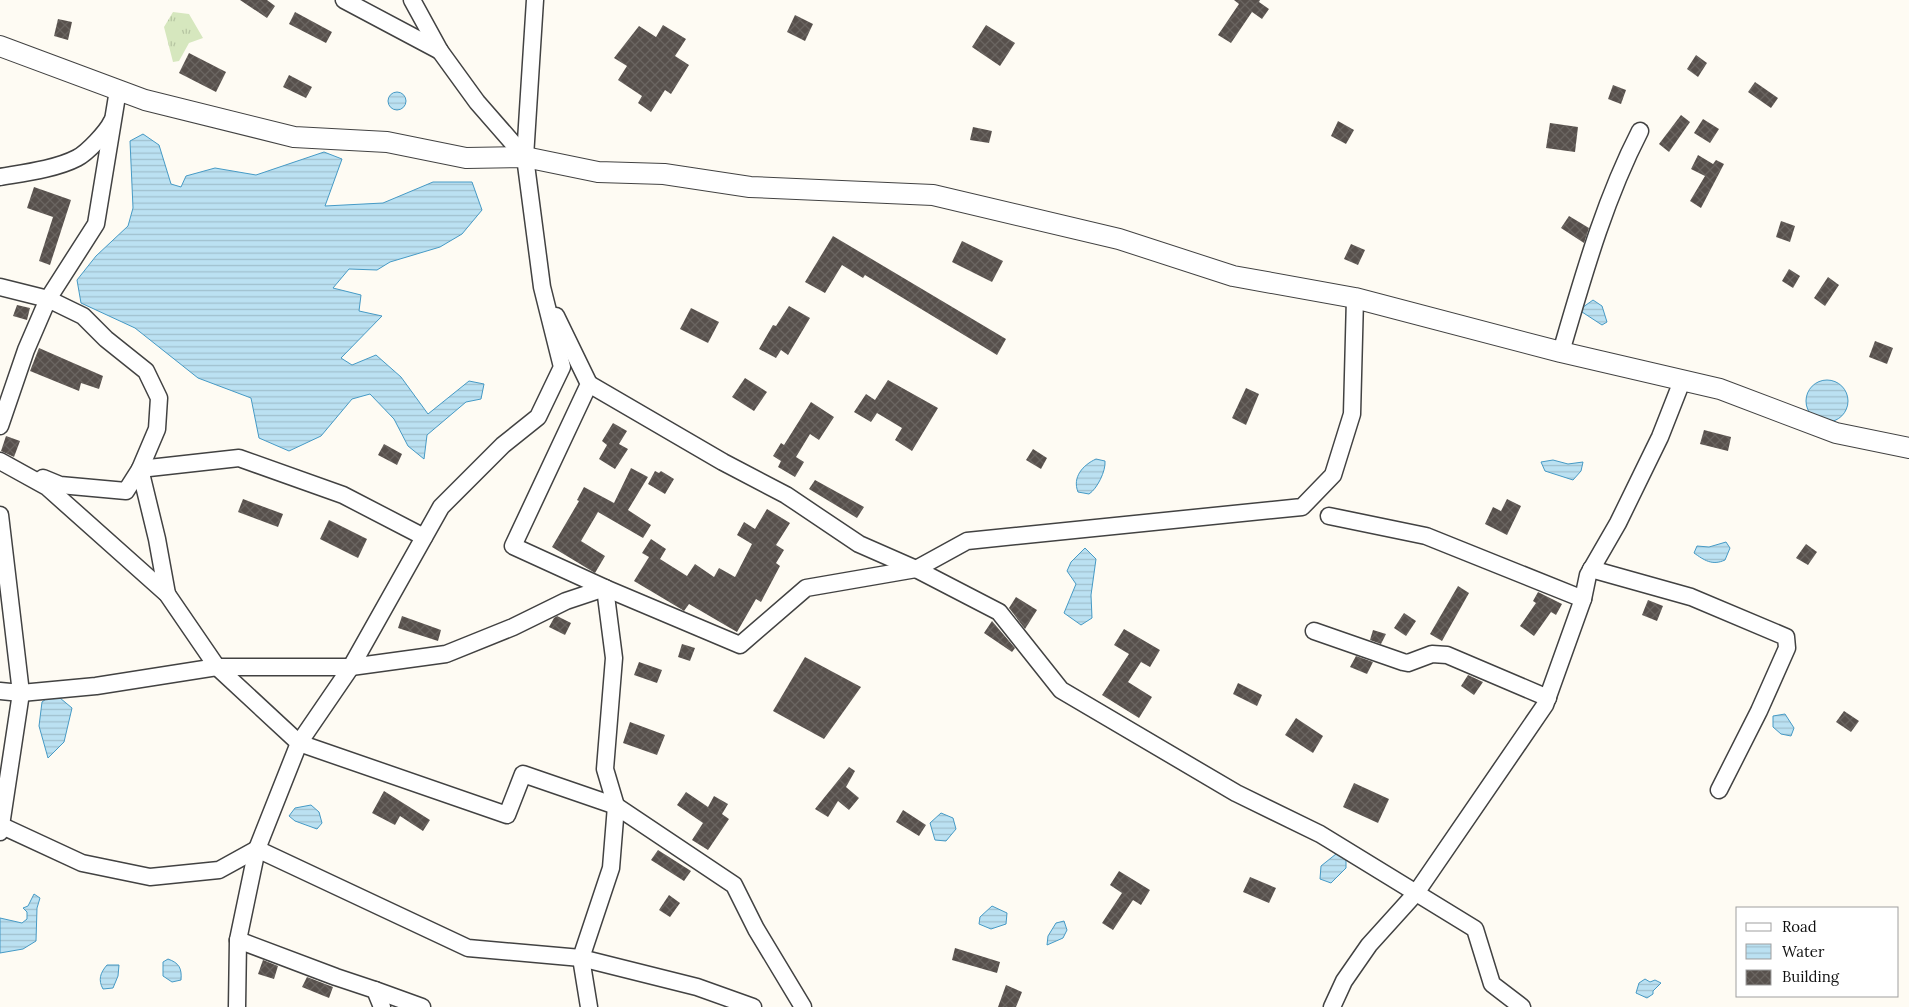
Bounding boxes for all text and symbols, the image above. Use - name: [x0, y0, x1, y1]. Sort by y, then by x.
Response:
- legend: [1736, 907, 1899, 997]
- text: Road: [1782, 917, 1817, 936]
- text: Water: [1782, 942, 1825, 961]
- text: Building: [1782, 967, 1840, 986]

